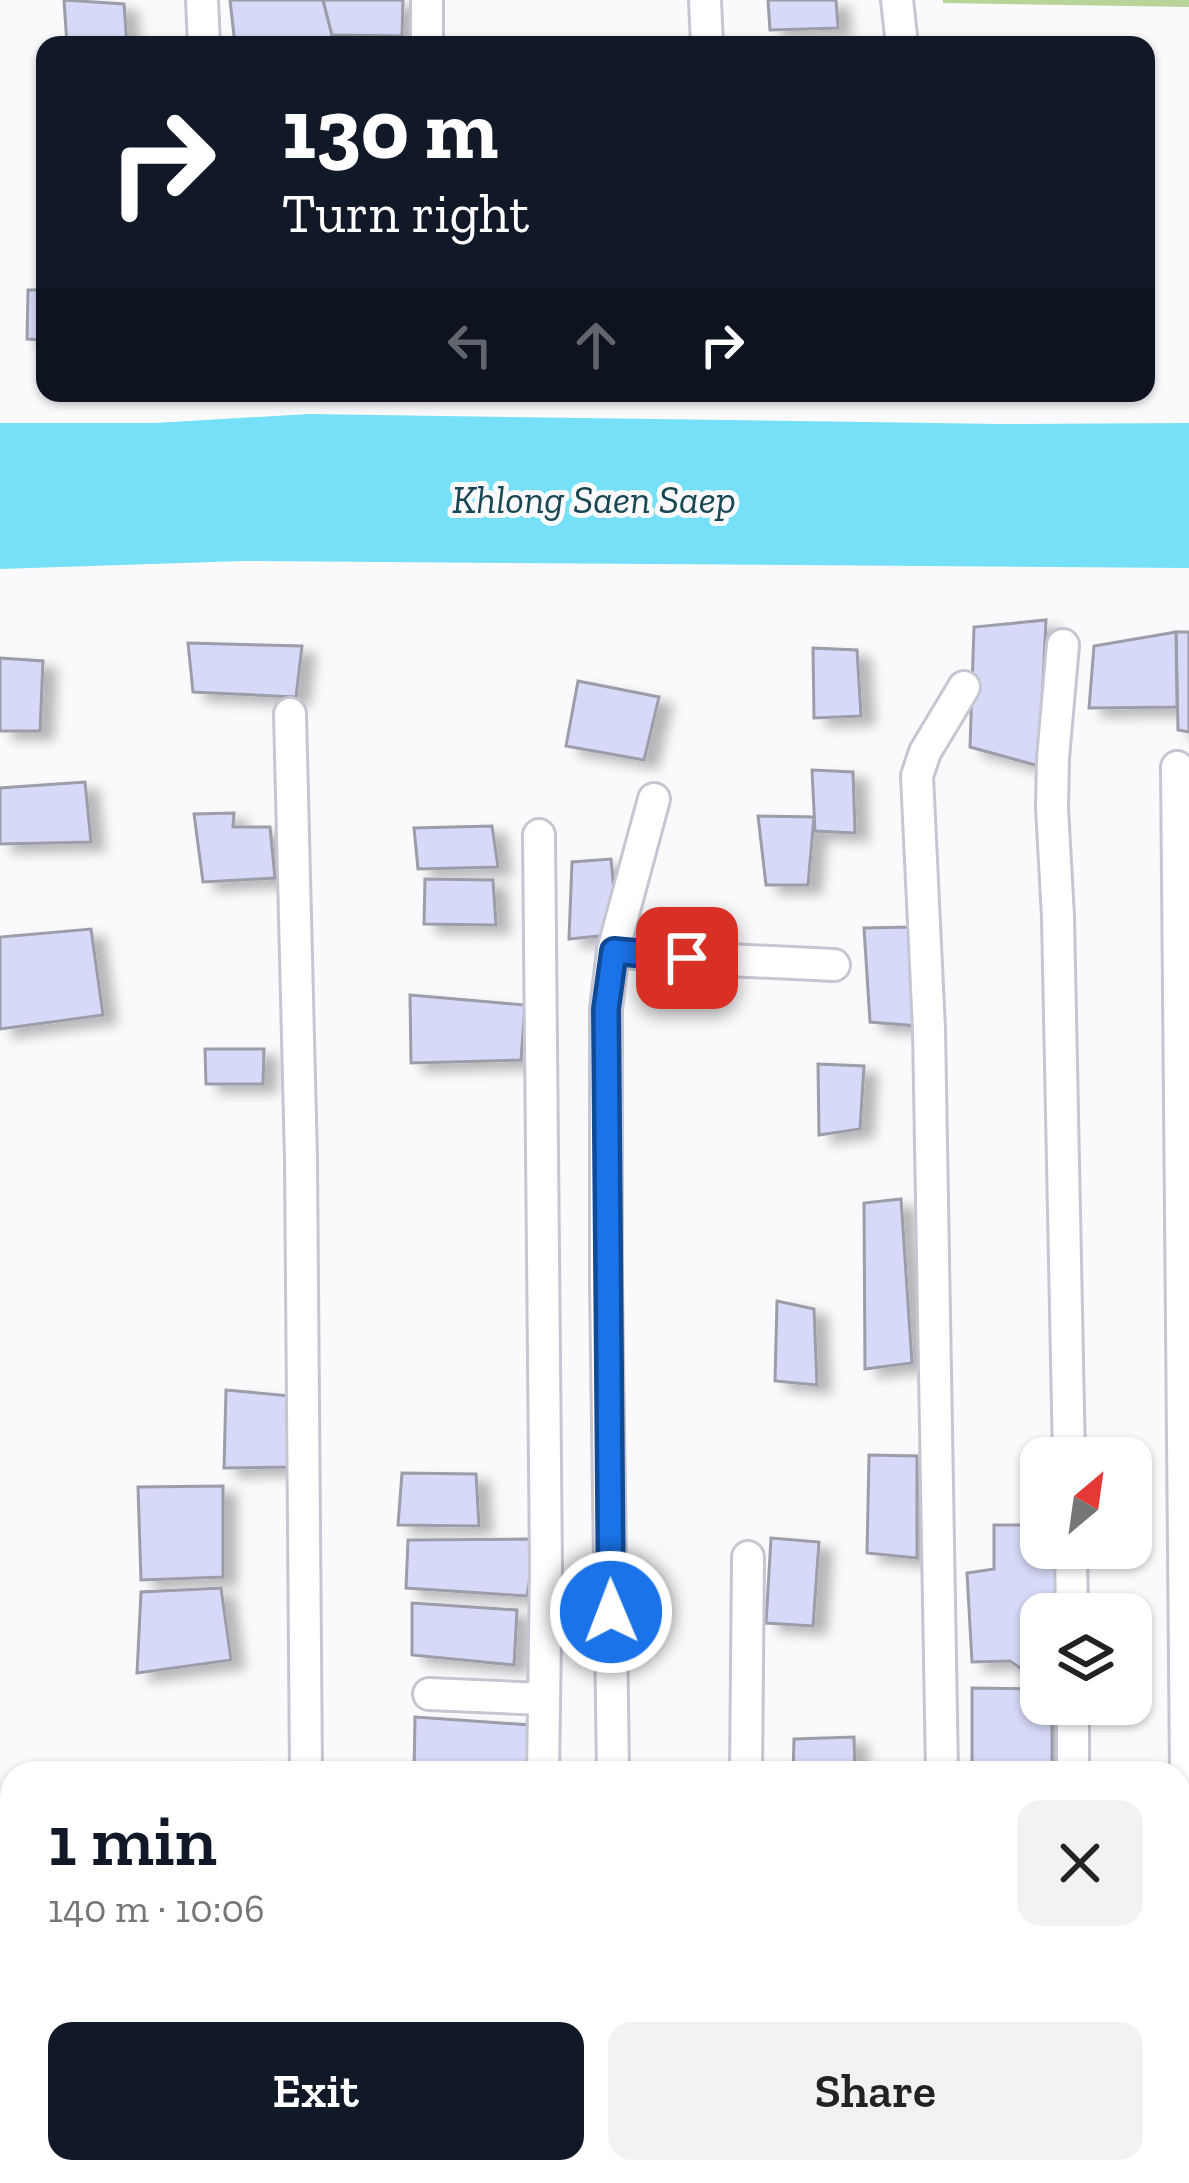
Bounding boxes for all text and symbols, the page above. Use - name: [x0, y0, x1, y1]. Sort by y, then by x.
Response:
- text: 130 m: [282, 79, 498, 180]
- icon: right: [84, 84, 240, 240]
- text: Turn right: [282, 181, 529, 246]
- icon: left: [437, 312, 503, 378]
- icon: ahead: [563, 312, 629, 378]
- icon: right: [689, 312, 755, 378]
- water label: Khlong Saen Saep: [452, 476, 736, 523]
- pin: [636, 907, 738, 1009]
- icon: arrive: [654, 925, 720, 991]
- north arrow: [1020, 1437, 1152, 1569]
- map controls: [1020, 1437, 1152, 1725]
- position arrow: [548, 1549, 674, 1675]
- button: layers: [1020, 1593, 1152, 1725]
- text: 1 min: [48, 1797, 217, 1883]
- button: close: [1017, 1800, 1143, 1926]
- text: 140 m · 10:06: [48, 1885, 265, 1932]
- button: Exit: [48, 2022, 584, 2160]
- button: Share: [608, 2022, 1143, 2160]

